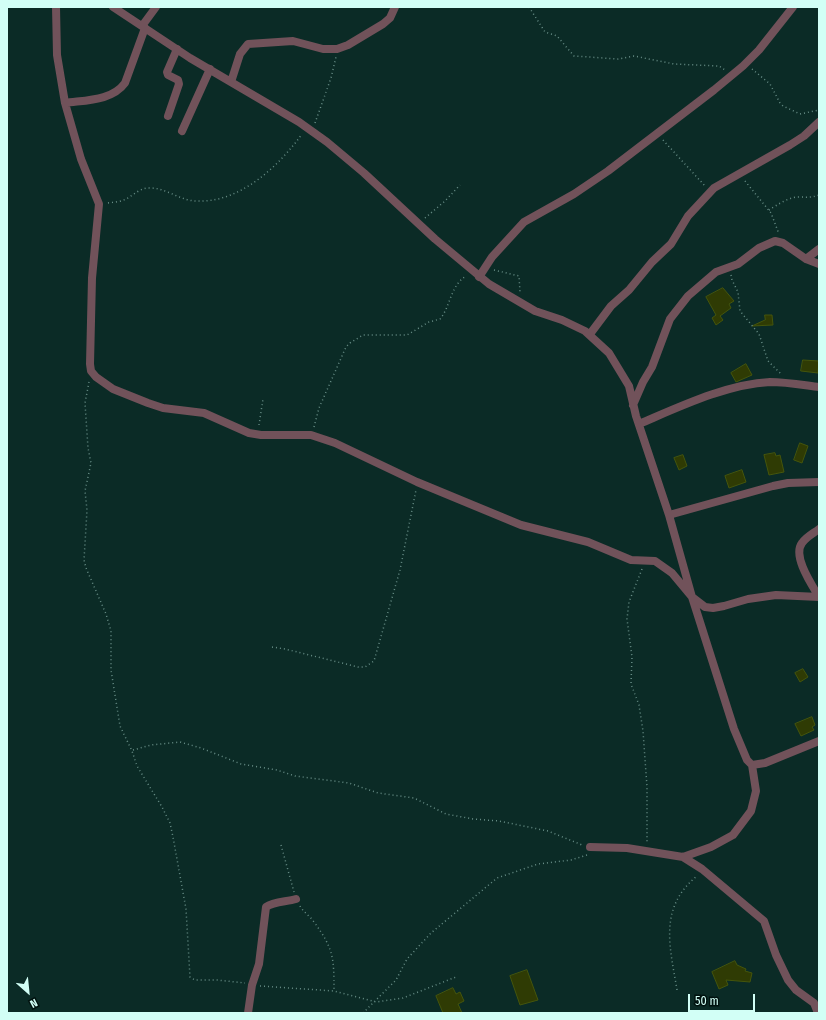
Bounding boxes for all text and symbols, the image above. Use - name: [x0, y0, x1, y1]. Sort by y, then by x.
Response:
- north arrow: [8, 972, 48, 1012]
- scale bar: [690, 986, 757, 1012]
- text: 50 m: [695, 994, 719, 1008]
- text: N: [28, 996, 40, 1010]

